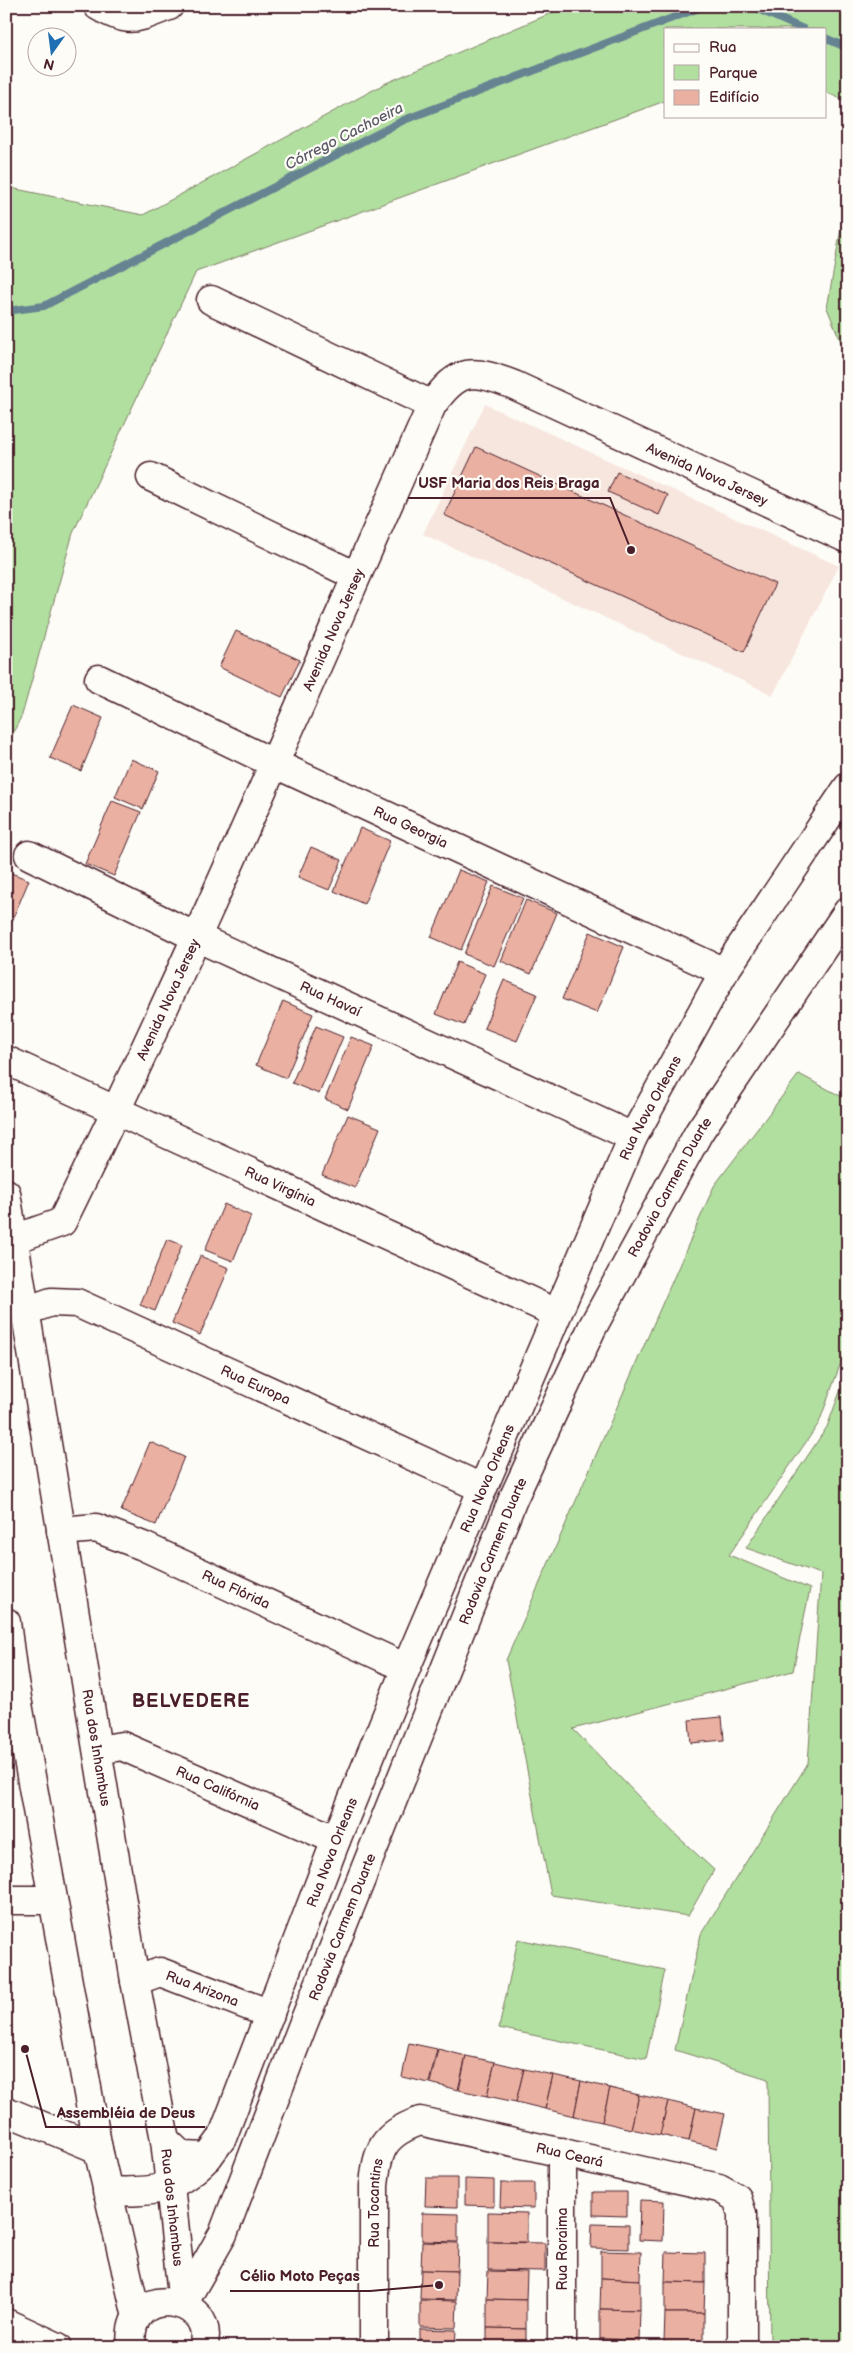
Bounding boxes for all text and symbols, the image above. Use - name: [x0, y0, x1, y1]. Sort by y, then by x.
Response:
- north arrow: [28, 28, 78, 78]
- legend: [664, 28, 826, 118]
- text: Rua: [709, 38, 737, 57]
- text: N: [42, 55, 56, 74]
- text: Parque: [709, 64, 758, 83]
- text: Edifício: [709, 88, 759, 107]
- water label: Córrego Cachoeira: [282, 98, 407, 174]
- street label: Avenida Nova Jersey: [644, 439, 771, 510]
- callout: USF Maria dos Reis Braga: [408, 468, 610, 498]
- text: USF Maria dos Reis Braga: [418, 474, 600, 493]
- street label: Avenida Nova Jersey: [299, 565, 368, 694]
- street label: Rua Georgia: [370, 803, 451, 852]
- street label: Avenida Nova Jersey: [133, 935, 204, 1063]
- street label: Rua Havaí: [297, 978, 364, 1021]
- street label: Rua Nova Orleans: [616, 1053, 685, 1163]
- street label: Rodovia Carmem Duarte: [624, 1114, 715, 1260]
- street label: Rua Virgínia: [242, 1163, 318, 1210]
- street label: Rua Europa: [218, 1362, 293, 1408]
- street label: Rua Nova Orleans: [457, 1422, 518, 1535]
- street label: Rodovia Carmem Duarte: [456, 1475, 531, 1627]
- street label: Rua Flórida: [199, 1566, 273, 1613]
- street label: Rua dos Inhambus: [78, 1688, 114, 1808]
- district label: BELVEDERE: [132, 1690, 250, 1713]
- street label: Rua Califórnia: [173, 1763, 262, 1814]
- street label: Rua Nova Orleans: [303, 1795, 361, 1910]
- street label: Rodovia Carmem Duarte: [305, 1851, 380, 2003]
- street label: Rua Arizona: [163, 1967, 241, 2010]
- callout: Assembléia de Deus: [46, 2097, 205, 2127]
- text: Assembléia de Deus: [56, 2104, 195, 2123]
- street label: Rua Ceará: [534, 2139, 605, 2171]
- street label: Rua dos Inhambus: [157, 2148, 187, 2267]
- street label: Rua Tocantins: [366, 2157, 387, 2248]
- street label: Rua Roraima: [554, 2208, 571, 2290]
- callout: Célio Moto Peças: [230, 2261, 370, 2291]
- text: Célio Moto Peças: [240, 2267, 360, 2286]

